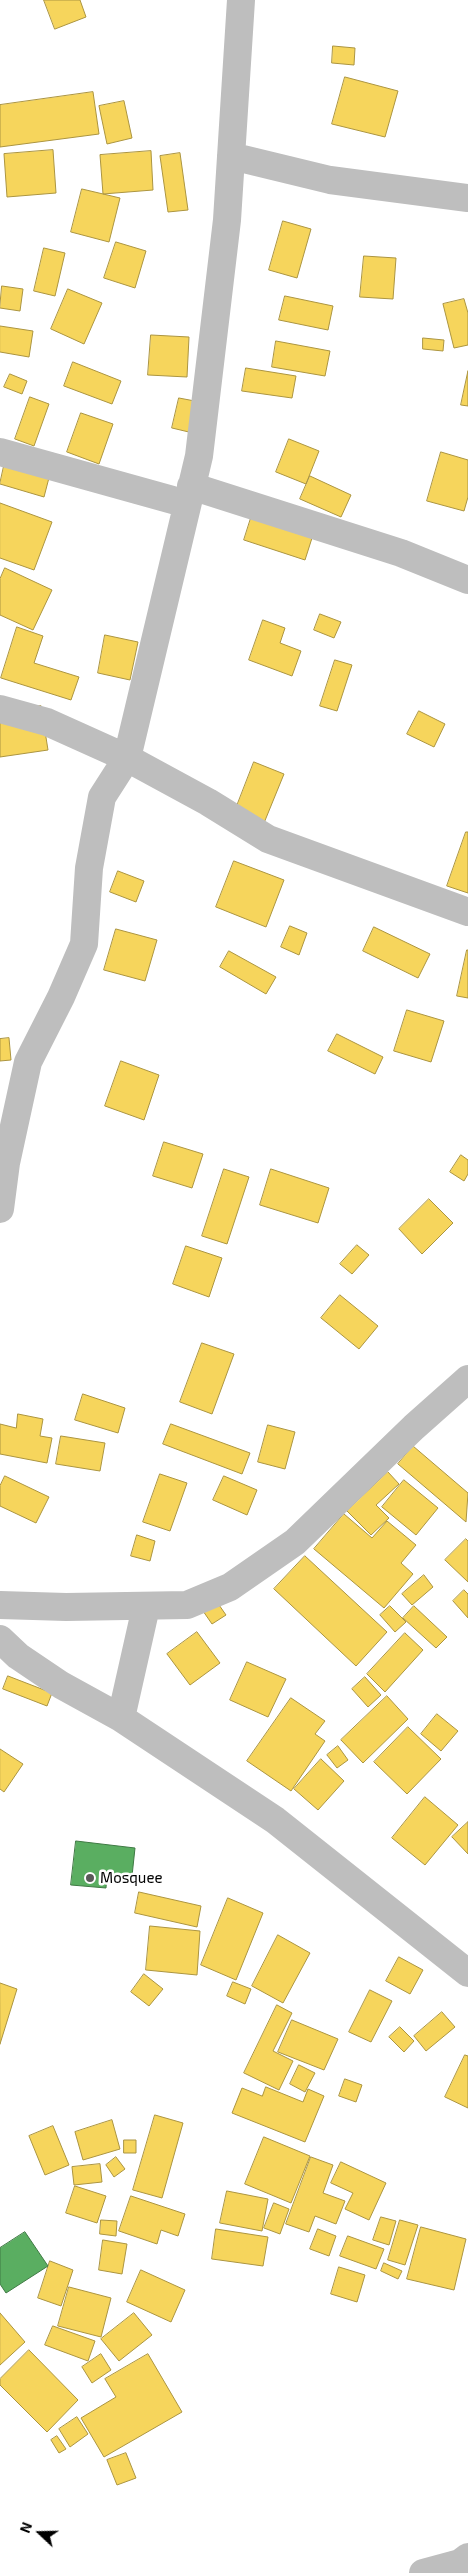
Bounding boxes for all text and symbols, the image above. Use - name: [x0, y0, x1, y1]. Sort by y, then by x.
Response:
- place label: Mosquee: [100, 1869, 163, 1887]
- marker: Mosquee: [84, 1872, 96, 1884]
- north arrow: [15, 2508, 65, 2558]
- text: N: [16, 2520, 35, 2535]

